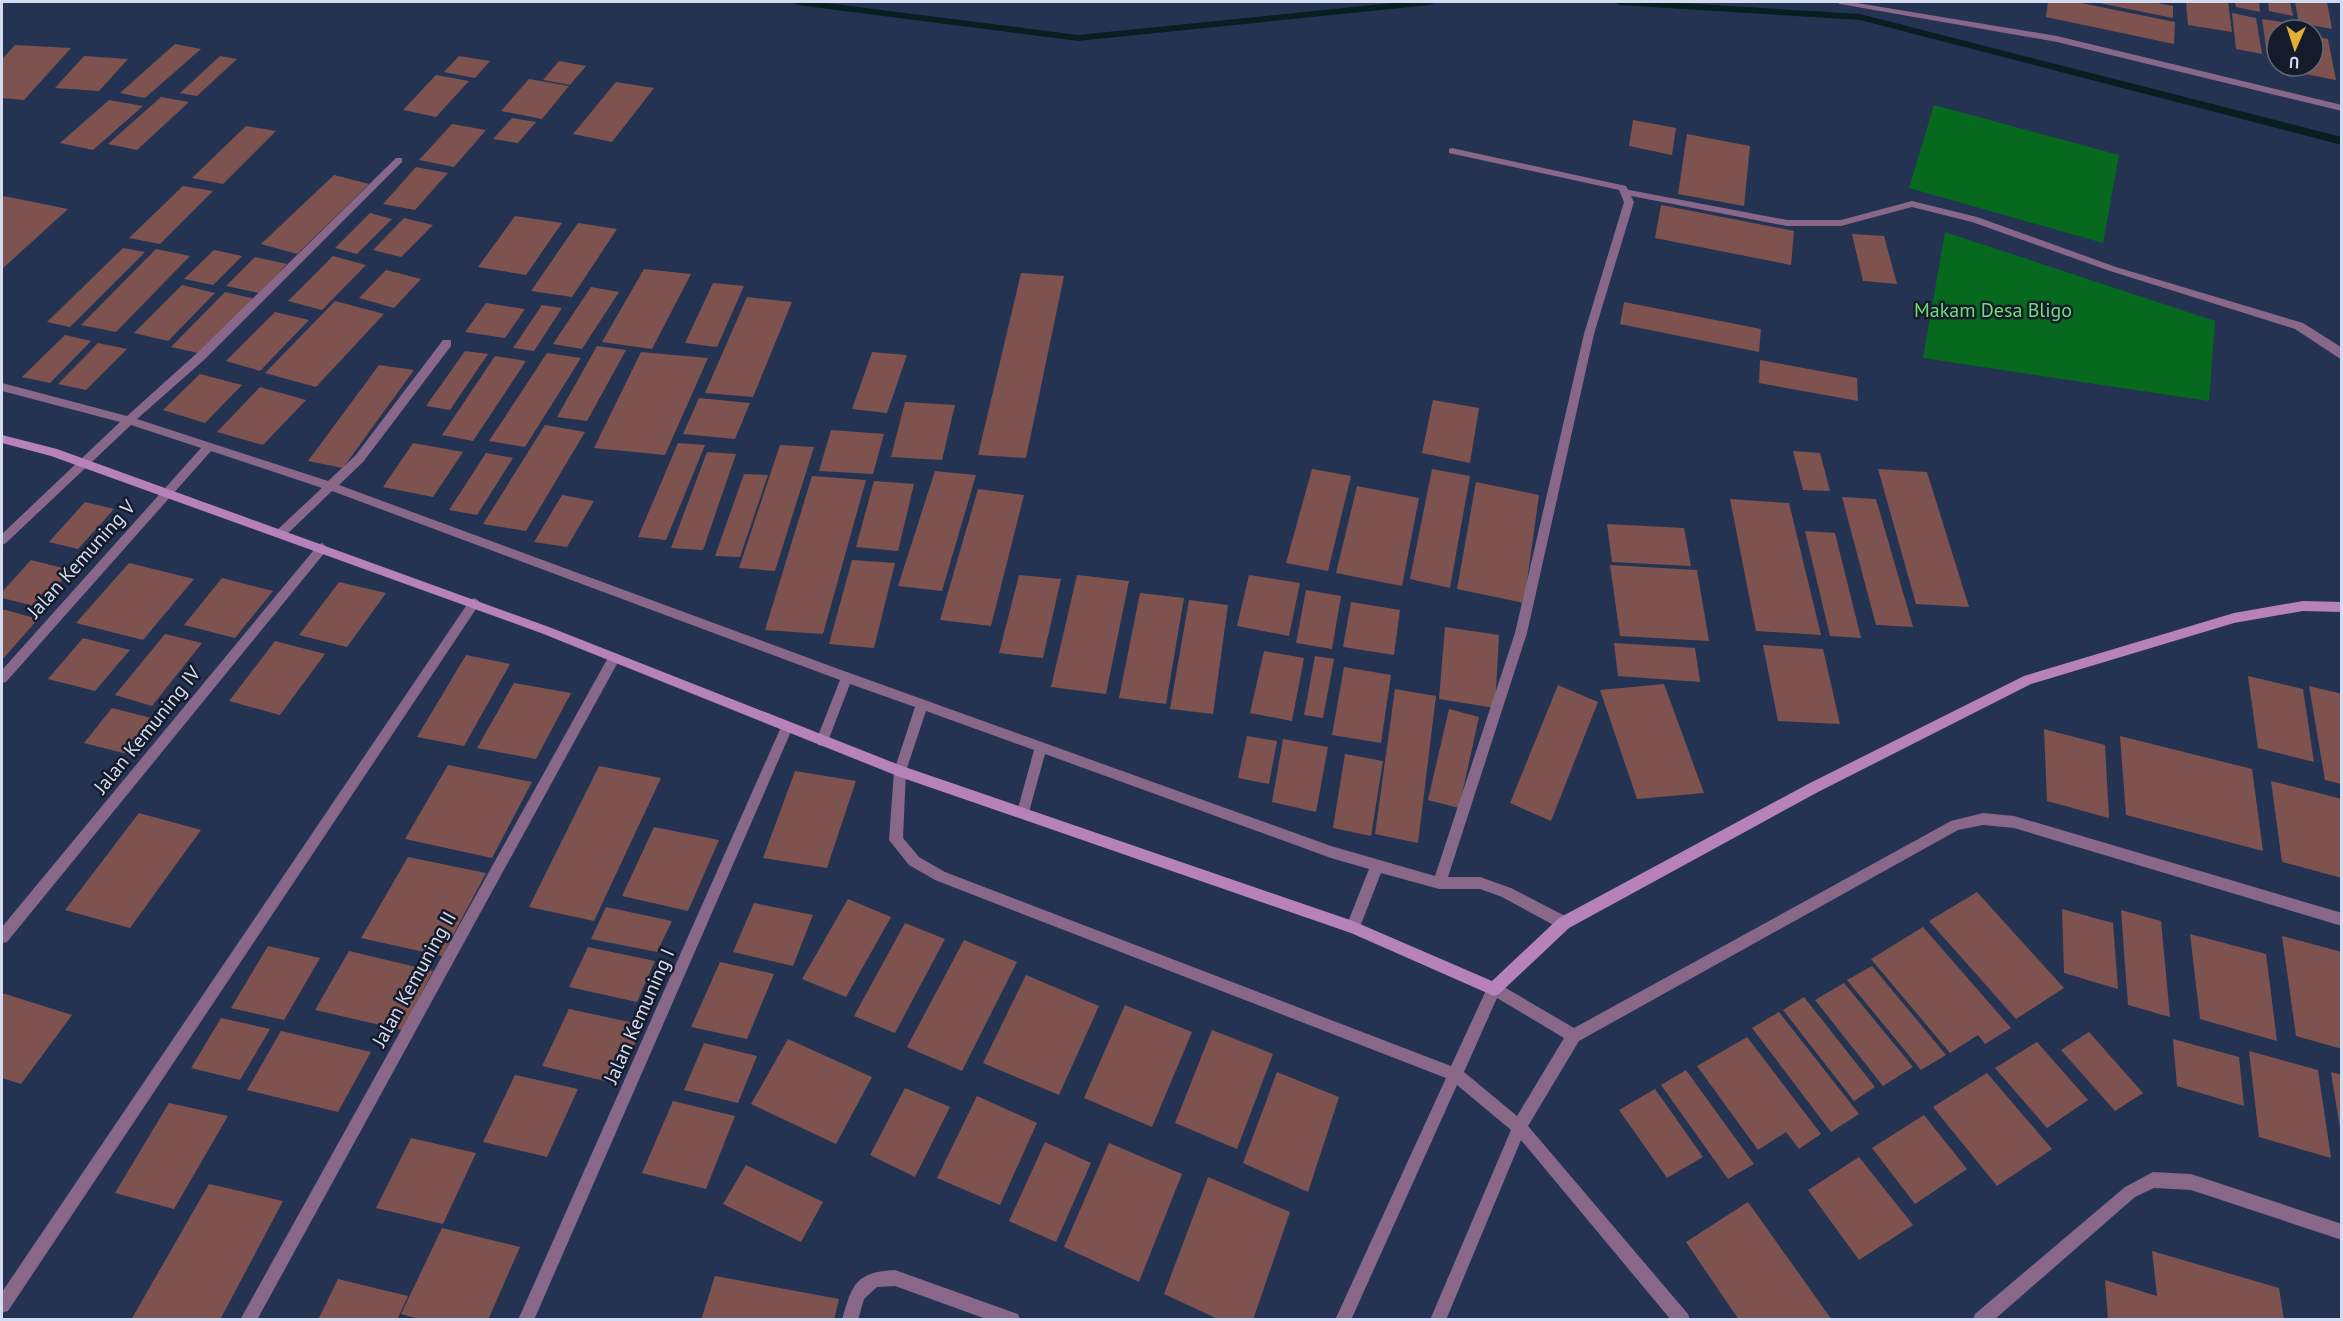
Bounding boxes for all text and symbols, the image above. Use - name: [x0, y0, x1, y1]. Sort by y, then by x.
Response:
- north arrow: [2265, 18, 2325, 78]
- text: U: [2289, 53, 2300, 73]
- park label: Makam Desa Bligo: [1914, 297, 2072, 323]
- street label: Jalan Kemuning V: [20, 494, 141, 624]
- street label: Jalan Kemuning IV: [87, 660, 207, 800]
- street label: Jalan Kemuning II: [366, 907, 462, 1052]
- street label: Jalan Kemuning I: [597, 944, 680, 1089]

